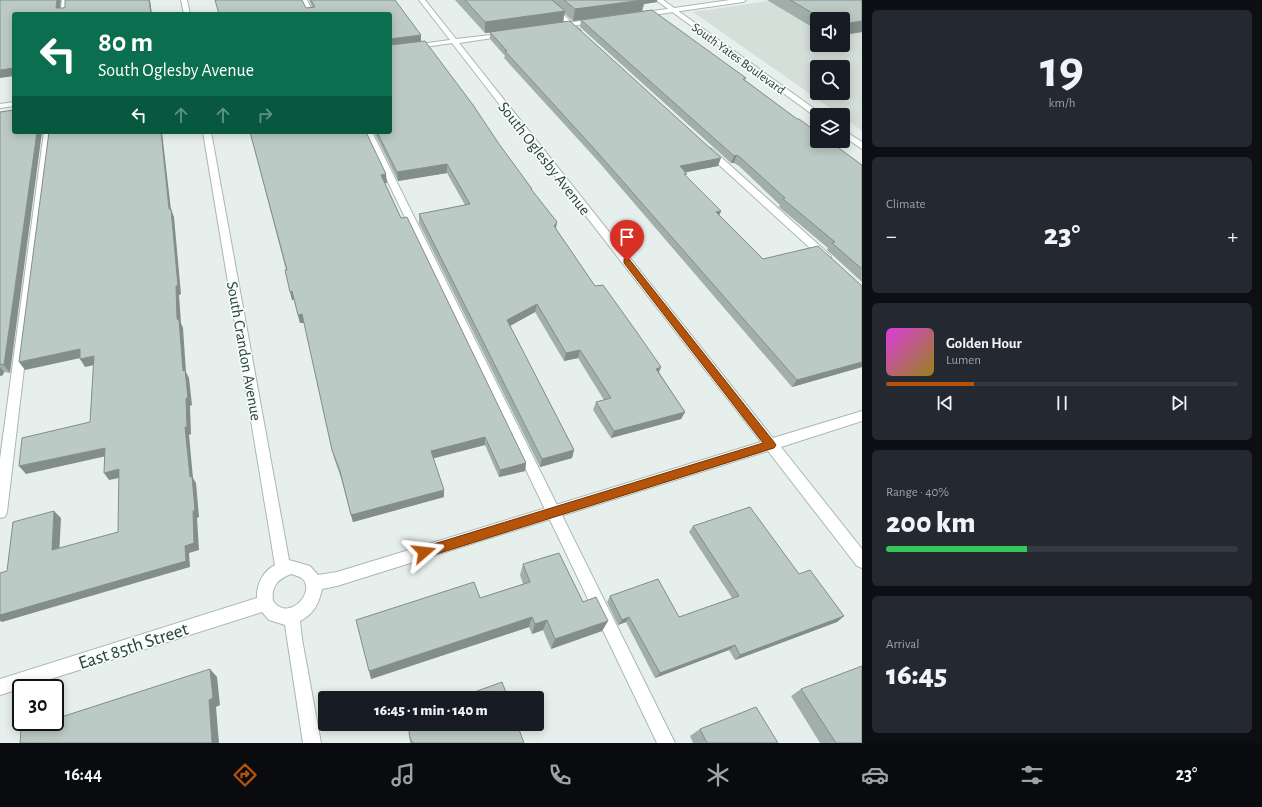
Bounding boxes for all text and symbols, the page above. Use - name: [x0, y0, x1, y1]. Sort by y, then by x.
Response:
- map controls: [810, 12, 850, 148]
- button: sound: [810, 12, 850, 52]
- street label: South Yates Boulevard: [689, 21, 787, 98]
- icon: left: [32, 28, 84, 80]
- text: 80 m: [98, 29, 153, 57]
- text: 19: [1040, 44, 1084, 96]
- button: search: [810, 60, 850, 100]
- text: South Oglesby Avenue: [98, 62, 254, 80]
- text: km/h: [1049, 97, 1075, 110]
- street label: South Oglesby Avenue: [494, 99, 593, 219]
- icon: left: [128, 104, 150, 126]
- icon: ahead: [170, 104, 192, 126]
- icon: ahead: [212, 104, 234, 126]
- icon: right: [254, 104, 276, 126]
- button: layers: [810, 108, 850, 148]
- text: Climate: [886, 198, 925, 211]
- pin: [610, 220, 644, 261]
- text: 23°: [1044, 220, 1080, 250]
- text: −: [886, 225, 897, 247]
- text: +: [1227, 225, 1238, 247]
- icon: arrive: [616, 226, 638, 248]
- street label: South Crandon Avenue: [224, 280, 264, 422]
- text: Golden Hour: [946, 336, 1022, 351]
- text: Lumen: [946, 354, 981, 367]
- icon: previous: [934, 392, 956, 414]
- icon: pause: [1051, 392, 1073, 414]
- icon: next: [1168, 392, 1190, 414]
- text: Range · 40%: [886, 486, 949, 499]
- text: 200 km: [886, 508, 976, 538]
- position arrow: [403, 531, 445, 573]
- street label: East 85th Street: [76, 620, 191, 673]
- text: Arrival: [886, 638, 919, 651]
- text: 16:45: [886, 660, 947, 690]
- speed limit sign: 30: [12, 679, 64, 731]
- text: 16:45 · 1 min · 140 m: [374, 703, 488, 718]
- icon: directions: [231, 761, 259, 789]
- icon: music: [389, 761, 417, 789]
- icon: phone: [546, 761, 574, 789]
- icon: climate: [704, 761, 732, 789]
- icon: car: [861, 761, 889, 789]
- icon: filters: [1018, 761, 1046, 789]
- text: 16:44: [65, 766, 102, 784]
- text: 23°: [1176, 766, 1197, 784]

